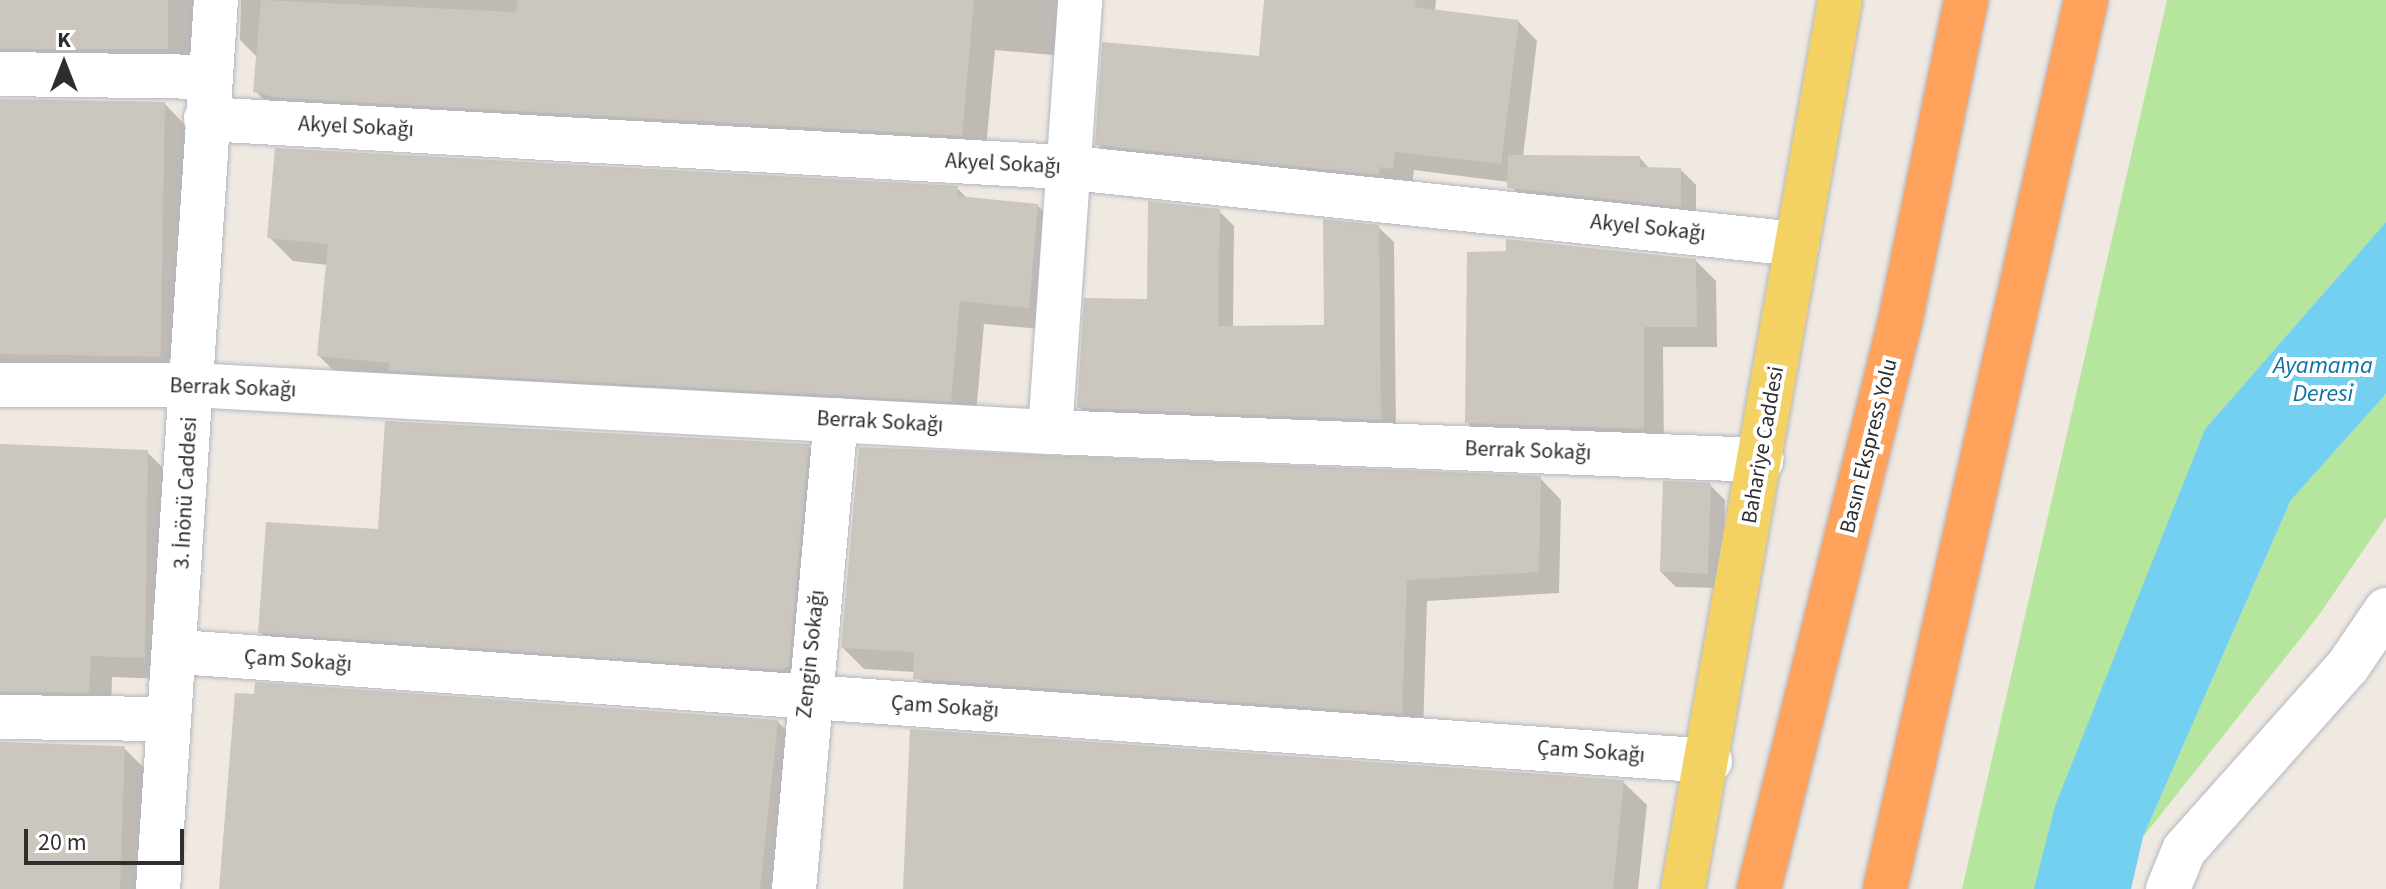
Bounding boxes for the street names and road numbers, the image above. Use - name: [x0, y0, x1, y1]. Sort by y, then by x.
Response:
- street label: Akyel Sokağı: [297, 111, 415, 143]
- street label: Akyel Sokağı: [944, 148, 1062, 180]
- street label: Akyel Sokağı: [1589, 209, 1707, 247]
- street label: Basın Ekspress Yolu: [1835, 356, 1903, 536]
- street label: Bahariye Caddesi: [1736, 364, 1790, 526]
- street label: Berrak Sokağı: [169, 373, 297, 403]
- street label: Berrak Sokağı: [816, 405, 944, 439]
- street label: 3. İnönü Caddesi: [169, 416, 203, 570]
- street label: Berrak Sokağı: [1464, 436, 1592, 466]
- street label: Zengin Sokağı: [791, 588, 831, 720]
- street label: Çam Sokağı: [243, 644, 353, 678]
- street label: Çam Sokağı: [890, 690, 1000, 724]
- street label: Çam Sokağı: [1536, 735, 1646, 769]

